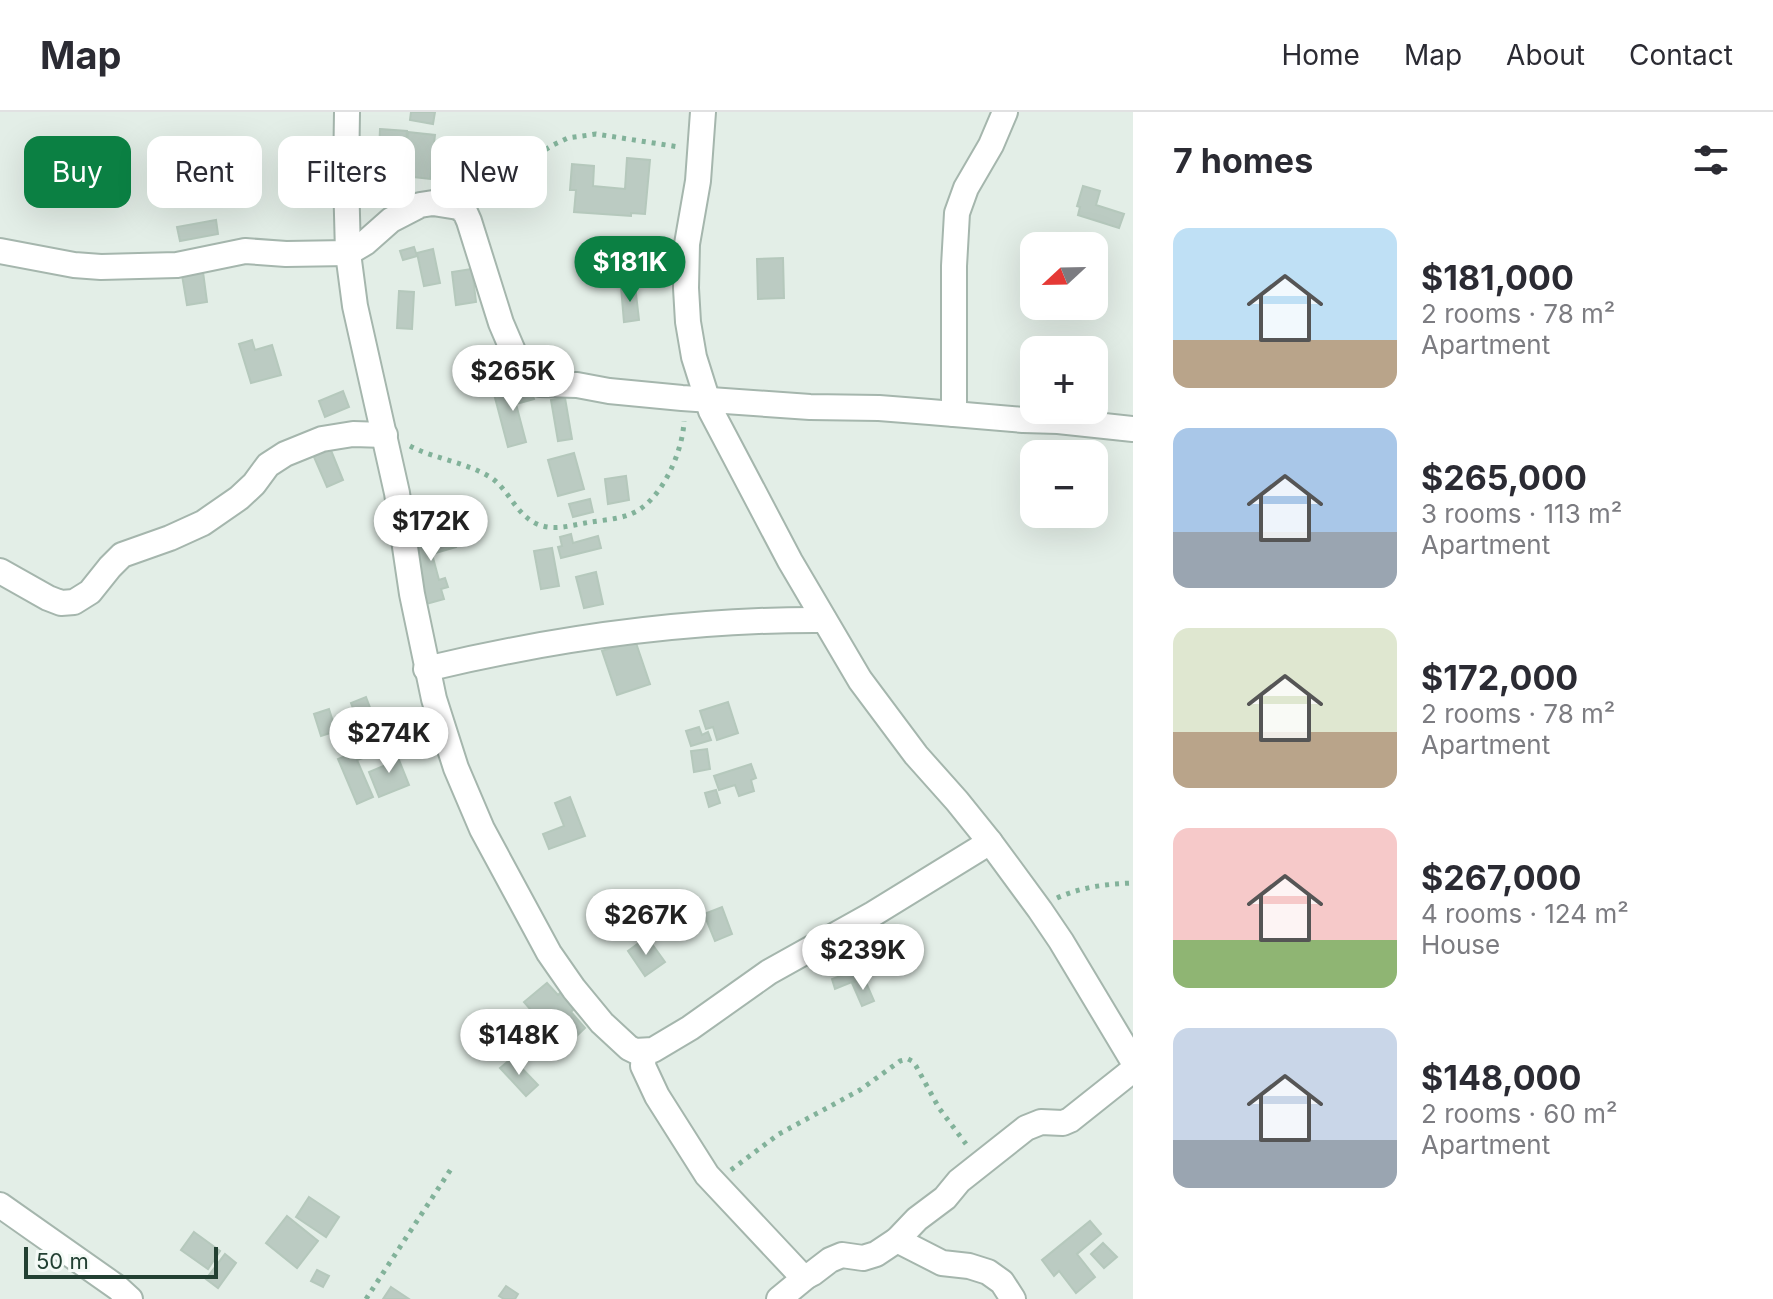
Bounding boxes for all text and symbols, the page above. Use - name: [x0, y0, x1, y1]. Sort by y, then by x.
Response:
- text: Map: [40, 32, 121, 78]
- text: Home: [1281, 38, 1360, 72]
- text: Map: [1404, 38, 1462, 72]
- text: About: [1506, 38, 1585, 72]
- text: Contact: [1629, 38, 1733, 72]
- chip: Buy: [24, 136, 131, 208]
- chip: Rent: [147, 136, 262, 208]
- chip: Filters: [278, 136, 415, 208]
- chip: New: [431, 136, 547, 208]
- icon: filters: [1689, 138, 1733, 182]
- text: 7 homes: [1173, 140, 1313, 181]
- north arrow: [1020, 232, 1108, 320]
- map controls: [1020, 232, 1108, 528]
- pin: $181K: [574, 236, 686, 304]
- text: $181K: [592, 246, 668, 277]
- text: $181,000: [1421, 257, 1574, 298]
- icon: home: [1237, 260, 1333, 356]
- text: 2 rooms · 78 m²: [1421, 298, 1615, 329]
- text: Apartment: [1421, 329, 1550, 360]
- button: +: [1020, 336, 1108, 424]
- pin: $265K: [457, 345, 569, 413]
- text: $265K: [470, 355, 556, 386]
- button: −: [1020, 440, 1108, 528]
- text: $265,000: [1421, 457, 1587, 498]
- icon: home: [1237, 460, 1333, 556]
- pin: $172K: [375, 495, 487, 563]
- text: 3 rooms · 113 m²: [1421, 498, 1622, 529]
- text: $172K: [392, 505, 470, 536]
- text: Apartment: [1421, 529, 1550, 560]
- text: $172,000: [1421, 657, 1578, 698]
- icon: home: [1237, 660, 1333, 756]
- text: 2 rooms · 78 m²: [1421, 698, 1615, 729]
- pin: $274K: [333, 707, 445, 775]
- text: $274K: [347, 717, 431, 748]
- text: Apartment: [1421, 729, 1550, 760]
- text: $267,000: [1421, 857, 1581, 898]
- icon: home: [1237, 860, 1333, 956]
- pin: $267K: [590, 889, 702, 957]
- text: 4 rooms · 124 m²: [1421, 898, 1629, 929]
- text: $267K: [604, 899, 688, 930]
- pin: $239K: [807, 924, 919, 992]
- text: House: [1421, 929, 1500, 960]
- text: $239K: [820, 934, 906, 965]
- pin: $148K: [463, 1009, 575, 1077]
- text: $148K: [478, 1019, 560, 1050]
- text: $148,000: [1421, 1057, 1581, 1098]
- icon: home: [1237, 1060, 1333, 1156]
- text: 2 rooms · 60 m²: [1421, 1098, 1617, 1129]
- text: Apartment: [1421, 1129, 1550, 1160]
- scale bar: [24, 1243, 218, 1279]
- text: 50 m: [36, 1248, 89, 1274]

